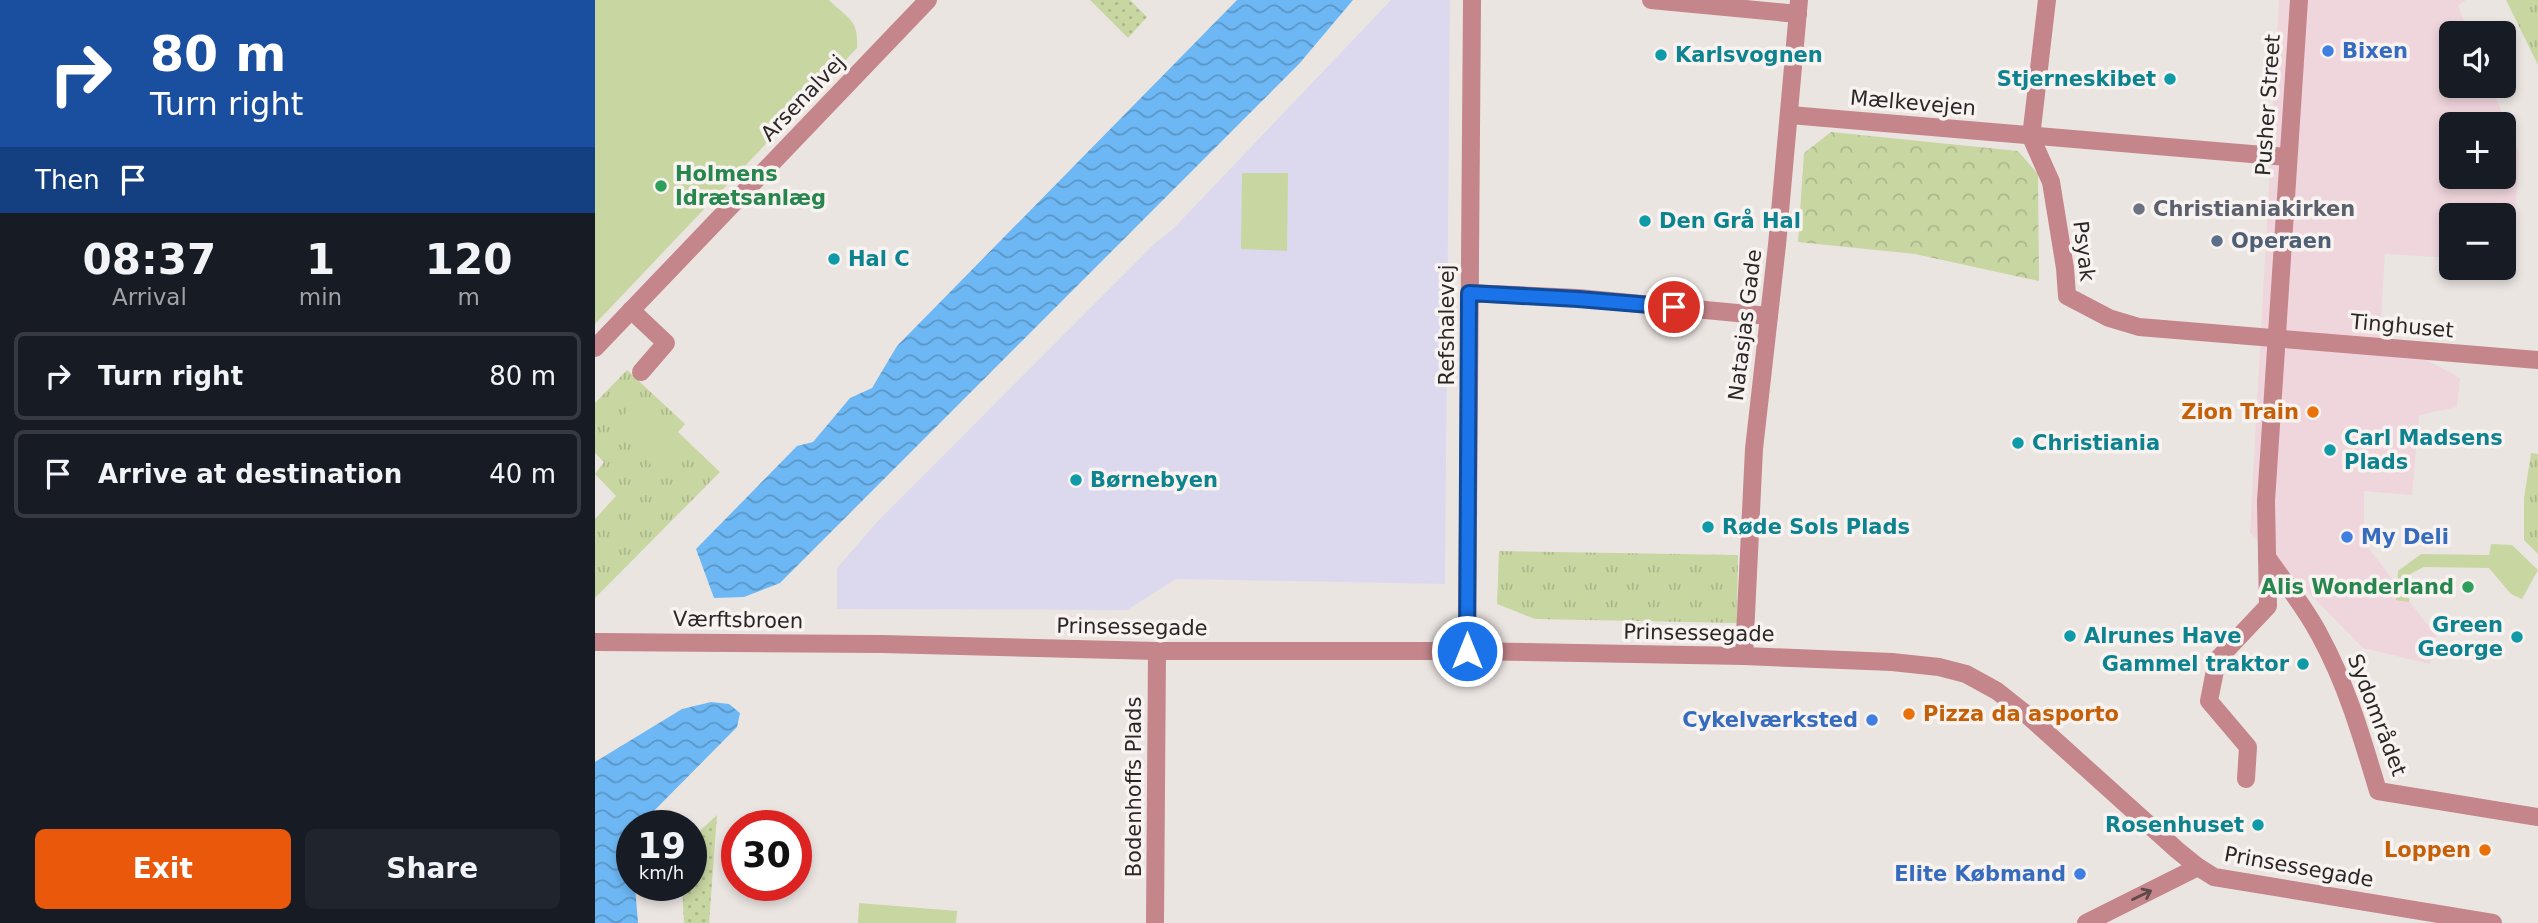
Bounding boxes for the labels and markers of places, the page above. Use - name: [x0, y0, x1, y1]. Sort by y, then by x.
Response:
- place label: Bixen: [2342, 39, 2408, 63]
- place label: Karlsvognen: [1675, 43, 1823, 67]
- marker: Bixen: [2320, 43, 2336, 59]
- marker: Karlsvognen: [1653, 47, 1669, 63]
- place label: Stjerneskibet: [1997, 67, 2156, 91]
- marker: Stjerneskibet: [2162, 71, 2178, 87]
- place label: Holmens Idrætsanlæg: [675, 162, 826, 210]
- marker: Holmens Idrætsanlæg: [653, 178, 669, 194]
- place label: Christianiakirken: [2153, 197, 2355, 221]
- marker: Christianiakirken: [2131, 201, 2147, 217]
- place label: Den Grå Hal: [1659, 208, 1801, 233]
- marker: Den Grå Hal: [1637, 213, 1653, 229]
- place label: Operaen: [2231, 229, 2332, 253]
- marker: Operaen: [2209, 233, 2225, 249]
- place label: Hal C: [848, 247, 910, 271]
- marker: Hal C: [826, 251, 842, 267]
- pin: [1644, 277, 1704, 337]
- place label: Zion Train: [2181, 400, 2299, 424]
- marker: Zion Train: [2305, 404, 2321, 420]
- place label: Carl Madsens Plads: [2344, 426, 2503, 474]
- place label: Christiania: [2032, 431, 2160, 455]
- marker: Christiania: [2010, 435, 2026, 451]
- marker: Carl Madsens Plads: [2322, 442, 2338, 458]
- place label: Børnebyen: [1090, 468, 1218, 492]
- marker: Børnebyen: [1068, 472, 1084, 488]
- place label: Røde Sols Plads: [1722, 515, 1910, 539]
- marker: Røde Sols Plads: [1700, 519, 1716, 535]
- place label: My Deli: [2361, 525, 2449, 549]
- marker: My Deli: [2339, 529, 2355, 545]
- place label: Alis Wonderland: [2261, 575, 2454, 599]
- marker: Alis Wonderland: [2460, 579, 2476, 595]
- place label: Green George: [2417, 613, 2503, 661]
- place label: Alrunes Have: [2084, 624, 2241, 648]
- marker: Alrunes Have: [2062, 628, 2078, 644]
- marker: Green George: [2509, 629, 2525, 645]
- place label: Gammel traktor: [2102, 652, 2290, 676]
- marker: Gammel traktor: [2295, 656, 2311, 672]
- place label: Pizza da asporto: [1923, 702, 2119, 726]
- marker: Pizza da asporto: [1901, 706, 1917, 722]
- place label: Cykelværksted: [1682, 708, 1858, 732]
- marker: Cykelværksted: [1864, 712, 1880, 728]
- place label: Rosenhuset: [2105, 813, 2244, 837]
- marker: Rosenhuset: [2250, 817, 2266, 833]
- place label: Loppen: [2384, 838, 2471, 862]
- marker: Loppen: [2477, 842, 2493, 858]
- place label: Elite Købmand: [1894, 862, 2066, 886]
- marker: Elite Købmand: [2072, 866, 2088, 882]

